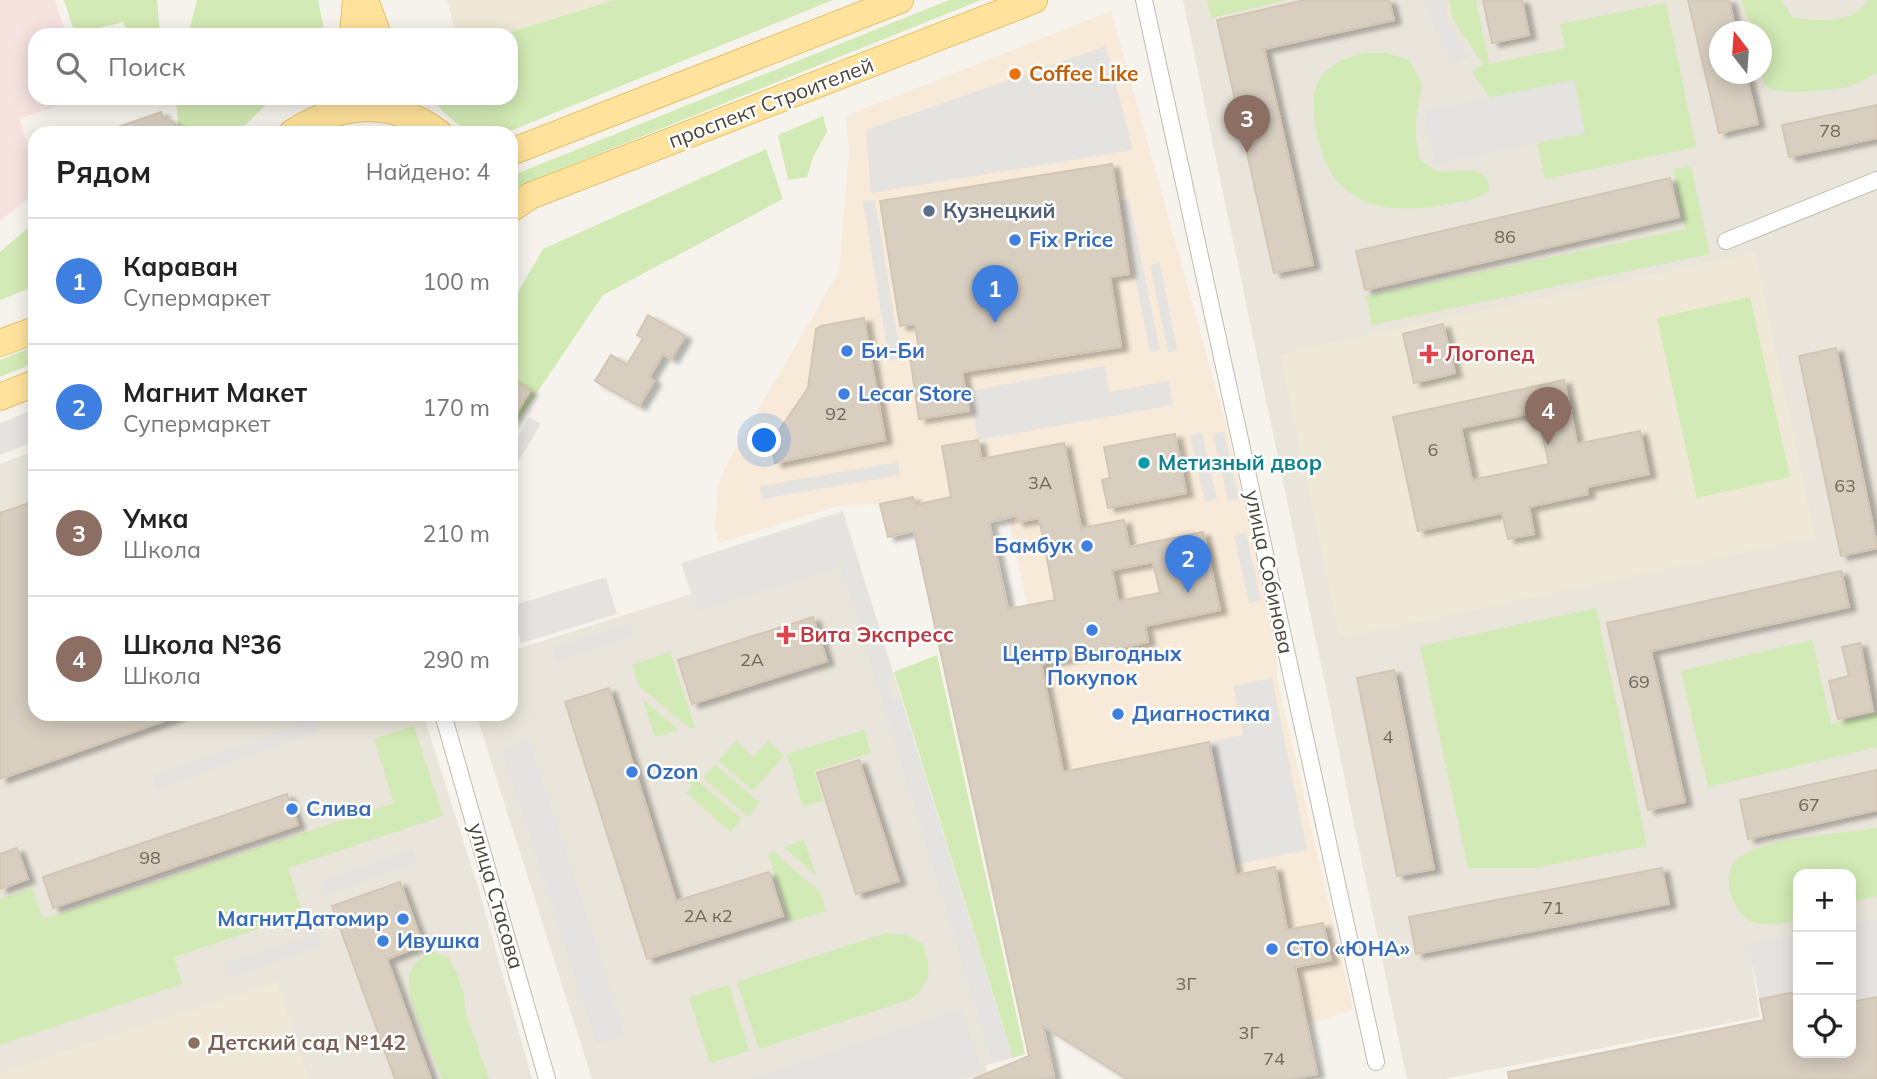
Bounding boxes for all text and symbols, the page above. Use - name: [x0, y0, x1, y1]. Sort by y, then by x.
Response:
- north arrow: [1709, 21, 1772, 84]
- search box: [28, 28, 518, 105]
- icon: search: [52, 48, 90, 86]
- text: Поиск: [108, 50, 186, 83]
- street label: проспект Строителей: [664, 51, 877, 153]
- place label: Coffee Like: [1029, 60, 1139, 86]
- marker: Coffee Like: [1007, 66, 1023, 82]
- pin: 3: [1224, 95, 1270, 153]
- house number: 78: [1819, 119, 1841, 142]
- text: Рядом: [56, 153, 151, 191]
- text: Найдено: 4: [366, 157, 490, 186]
- place label: Кузнецкий: [943, 197, 1056, 223]
- marker: Кузнецкий: [921, 203, 937, 219]
- house number: 86: [1494, 225, 1516, 248]
- place label: Fix Price: [1029, 226, 1113, 252]
- marker: Fix Price: [1007, 232, 1023, 248]
- text: Караван: [123, 250, 238, 283]
- pin: 1: [972, 265, 1018, 323]
- text: 1: [72, 267, 86, 296]
- text: 100 m: [422, 267, 490, 296]
- text: Супермаркет: [123, 283, 270, 312]
- place label: Би-Би: [861, 337, 925, 363]
- place label: Логопед: [1445, 340, 1534, 366]
- marker: Би-Би: [839, 343, 855, 359]
- marker: Логопед: [1419, 344, 1439, 364]
- text: Магнит Макет: [123, 376, 307, 409]
- place label: Lecar Store: [858, 380, 972, 406]
- marker: Lecar Store: [836, 386, 852, 402]
- pin: 4: [1525, 387, 1571, 445]
- text: 2: [72, 393, 86, 422]
- text: 170 m: [422, 393, 490, 422]
- house number: 92: [825, 402, 847, 425]
- text: Супермаркет: [123, 409, 270, 438]
- your location: [747, 423, 781, 457]
- house number: 6: [1428, 438, 1438, 461]
- place label: Метизный двор: [1158, 449, 1322, 475]
- marker: Метизный двор: [1136, 455, 1152, 471]
- house number: 3А: [1028, 471, 1052, 494]
- house number: 63: [1834, 474, 1856, 497]
- street label: улица Собинова: [1240, 487, 1300, 656]
- text: Умка: [123, 502, 189, 535]
- text: 3: [72, 519, 86, 548]
- text: 210 m: [422, 519, 490, 548]
- place label: Бамбук: [994, 532, 1074, 558]
- text: Школа: [123, 535, 201, 564]
- pin: 2: [1165, 535, 1211, 593]
- marker: Бамбук: [1079, 538, 1095, 554]
- place label: Вита Экспресс: [800, 621, 954, 647]
- marker: Центр Выгодных Покупок: [1084, 622, 1100, 638]
- marker: Вита Экспресс: [778, 627, 794, 643]
- text: Школа №36: [123, 628, 282, 661]
- place label: Центр Выгодных Покупок: [1002, 640, 1182, 690]
- text: 4: [72, 645, 86, 674]
- text: 290 m: [422, 645, 490, 674]
- house number: 2А: [740, 648, 764, 671]
- text: Школа: [123, 661, 201, 690]
- house number: 69: [1628, 670, 1650, 693]
- place label: Диагностика: [1132, 700, 1270, 726]
- marker: Диагностика: [1110, 706, 1126, 722]
- house number: 4: [1383, 725, 1394, 748]
- place label: Ozon: [646, 758, 698, 784]
- marker: Ozon: [624, 764, 640, 780]
- house number: 67: [1798, 793, 1820, 816]
- place label: Слива: [306, 795, 372, 821]
- marker: Слива: [284, 801, 300, 817]
- street label: улица Стасова: [464, 820, 530, 972]
- house number: 98: [139, 846, 161, 869]
- map controls: [1793, 869, 1856, 1058]
- button: +: [1793, 869, 1856, 932]
- house number: 71: [1542, 896, 1564, 919]
- house number: 2А к2: [683, 904, 733, 927]
- place label: МагнитДатомир: [217, 905, 389, 931]
- marker: МагнитДатомир: [395, 911, 411, 927]
- place label: Ивушка: [397, 927, 480, 953]
- button: −: [1793, 932, 1856, 995]
- marker: Ивушка: [375, 933, 391, 949]
- place label: СТО «ЮНА»: [1286, 935, 1410, 961]
- marker: СТО «ЮНА»: [1264, 941, 1280, 957]
- house number: 3Г: [1176, 972, 1196, 995]
- button: locate: [1793, 995, 1856, 1058]
- house number: 3Г: [1239, 1021, 1259, 1044]
- place label: Детский сад №142: [208, 1029, 406, 1055]
- marker: Детский сад №142: [186, 1035, 202, 1051]
- house number: 74: [1263, 1047, 1285, 1070]

